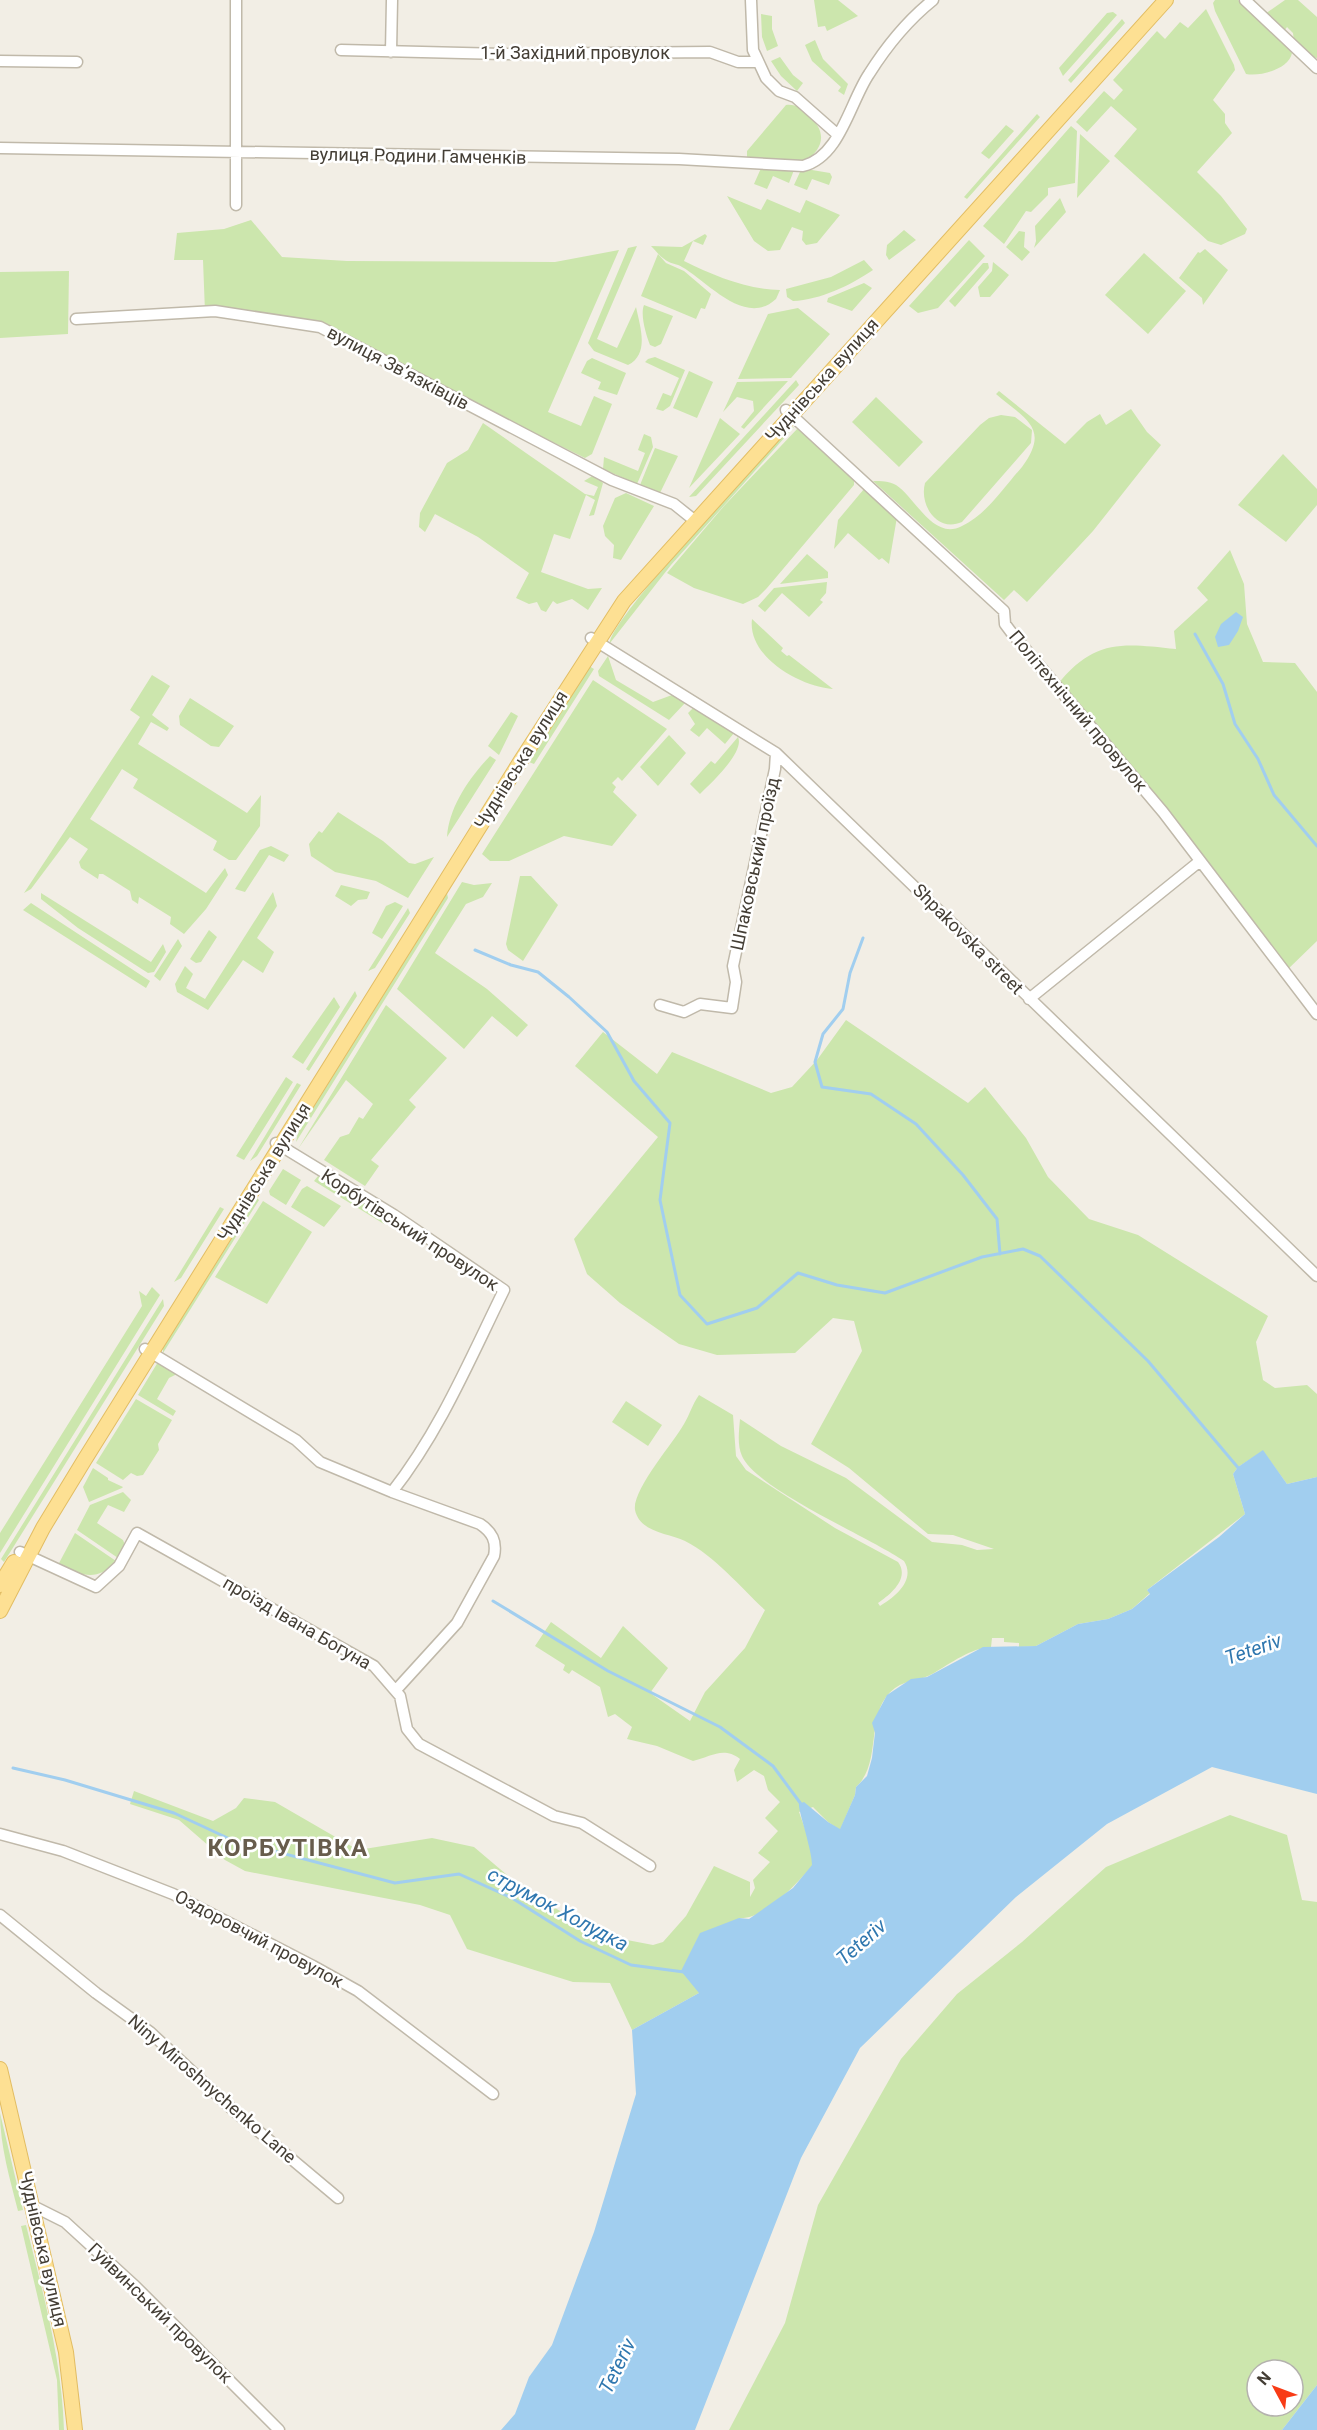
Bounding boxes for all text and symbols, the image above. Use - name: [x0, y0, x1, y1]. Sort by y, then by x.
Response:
- street label: 1-й Західний провулок: [480, 42, 670, 63]
- street label: вулиця Родини Гамченків: [309, 143, 527, 168]
- street label: Чуднівська вулиця: [761, 313, 883, 446]
- street label: вулиця Звʼязківців: [324, 321, 473, 414]
- street label: Політехнічний провулок: [1005, 626, 1152, 796]
- street label: Чуднівська вулиця: [469, 687, 572, 833]
- street label: Шпаковський проїзд: [726, 775, 783, 952]
- street label: Shpakovska street: [909, 879, 1028, 998]
- street label: Чуднівська вулиця: [212, 1099, 315, 1245]
- street label: Корбутівський провулок: [318, 1164, 503, 1295]
- street label: проїзд Івана Богуна: [220, 1572, 375, 1673]
- water label: Teteriv: [1222, 1628, 1285, 1670]
- district label: КОРБУТІВКА: [207, 1834, 369, 1862]
- water label: струмок Холудка: [484, 1862, 632, 1956]
- street label: Оздоровчий провулок: [171, 1885, 347, 1992]
- water label: Teteriv: [831, 1913, 891, 1970]
- street label: Niny Miroshnychenko Lane: [124, 2010, 301, 2167]
- street label: Чуднівська вулиця: [15, 2169, 72, 2329]
- street label: Гуйвинський провулок: [84, 2238, 237, 2387]
- water label: Teteriv: [593, 2334, 641, 2397]
- north arrow: [1245, 2358, 1305, 2418]
- text: N: [1253, 2368, 1275, 2389]

